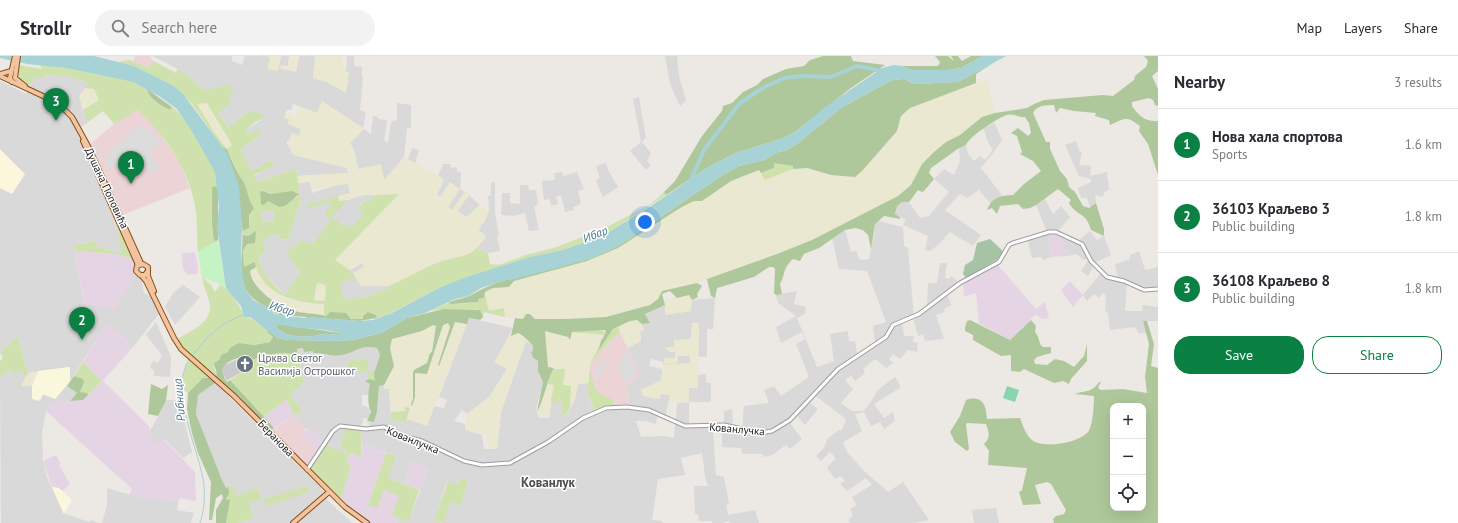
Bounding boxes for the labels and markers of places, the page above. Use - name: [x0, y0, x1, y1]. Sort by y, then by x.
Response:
- pin: 3: [43, 88, 69, 121]
- pin: 1: [118, 151, 144, 184]
- pin: 2: [69, 307, 95, 340]
- place label: Црква Светог Василија Острошког: [258, 351, 356, 378]
- church icon: Црква Светог Василија Острошког: [235, 354, 255, 374]

